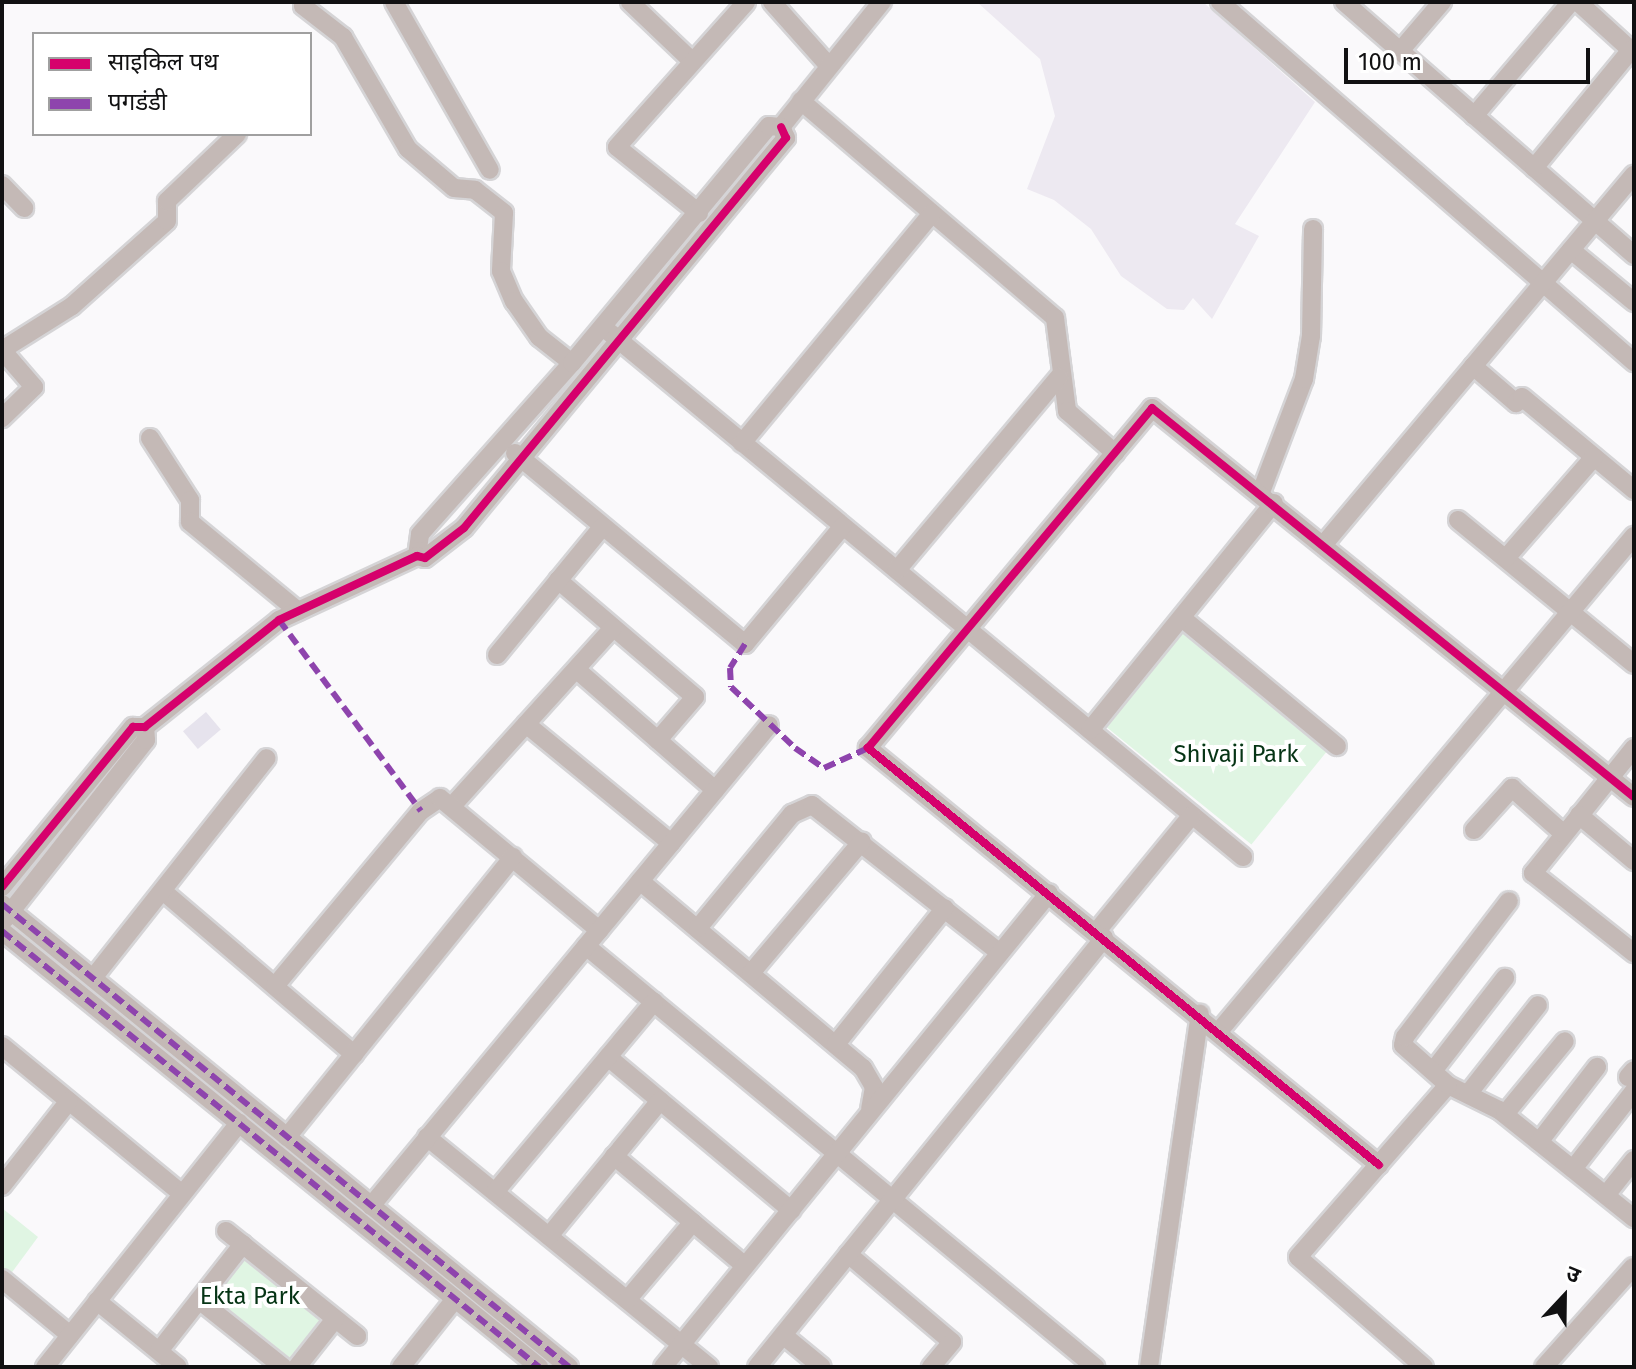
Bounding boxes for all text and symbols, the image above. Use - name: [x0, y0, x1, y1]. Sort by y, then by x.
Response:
- legend: [32, 32, 312, 136]
- scale bar: [1348, 32, 1594, 82]
- text: साइकिल पथ: [108, 48, 218, 76]
- text: 100 m: [1358, 48, 1422, 76]
- text: पगडंडी: [108, 88, 167, 116]
- park label: Shivaji Park: [1173, 741, 1299, 769]
- north arrow: [1524, 1257, 1604, 1337]
- text: उ: [1562, 1259, 1584, 1289]
- park label: Ekta Park: [200, 1283, 300, 1311]

